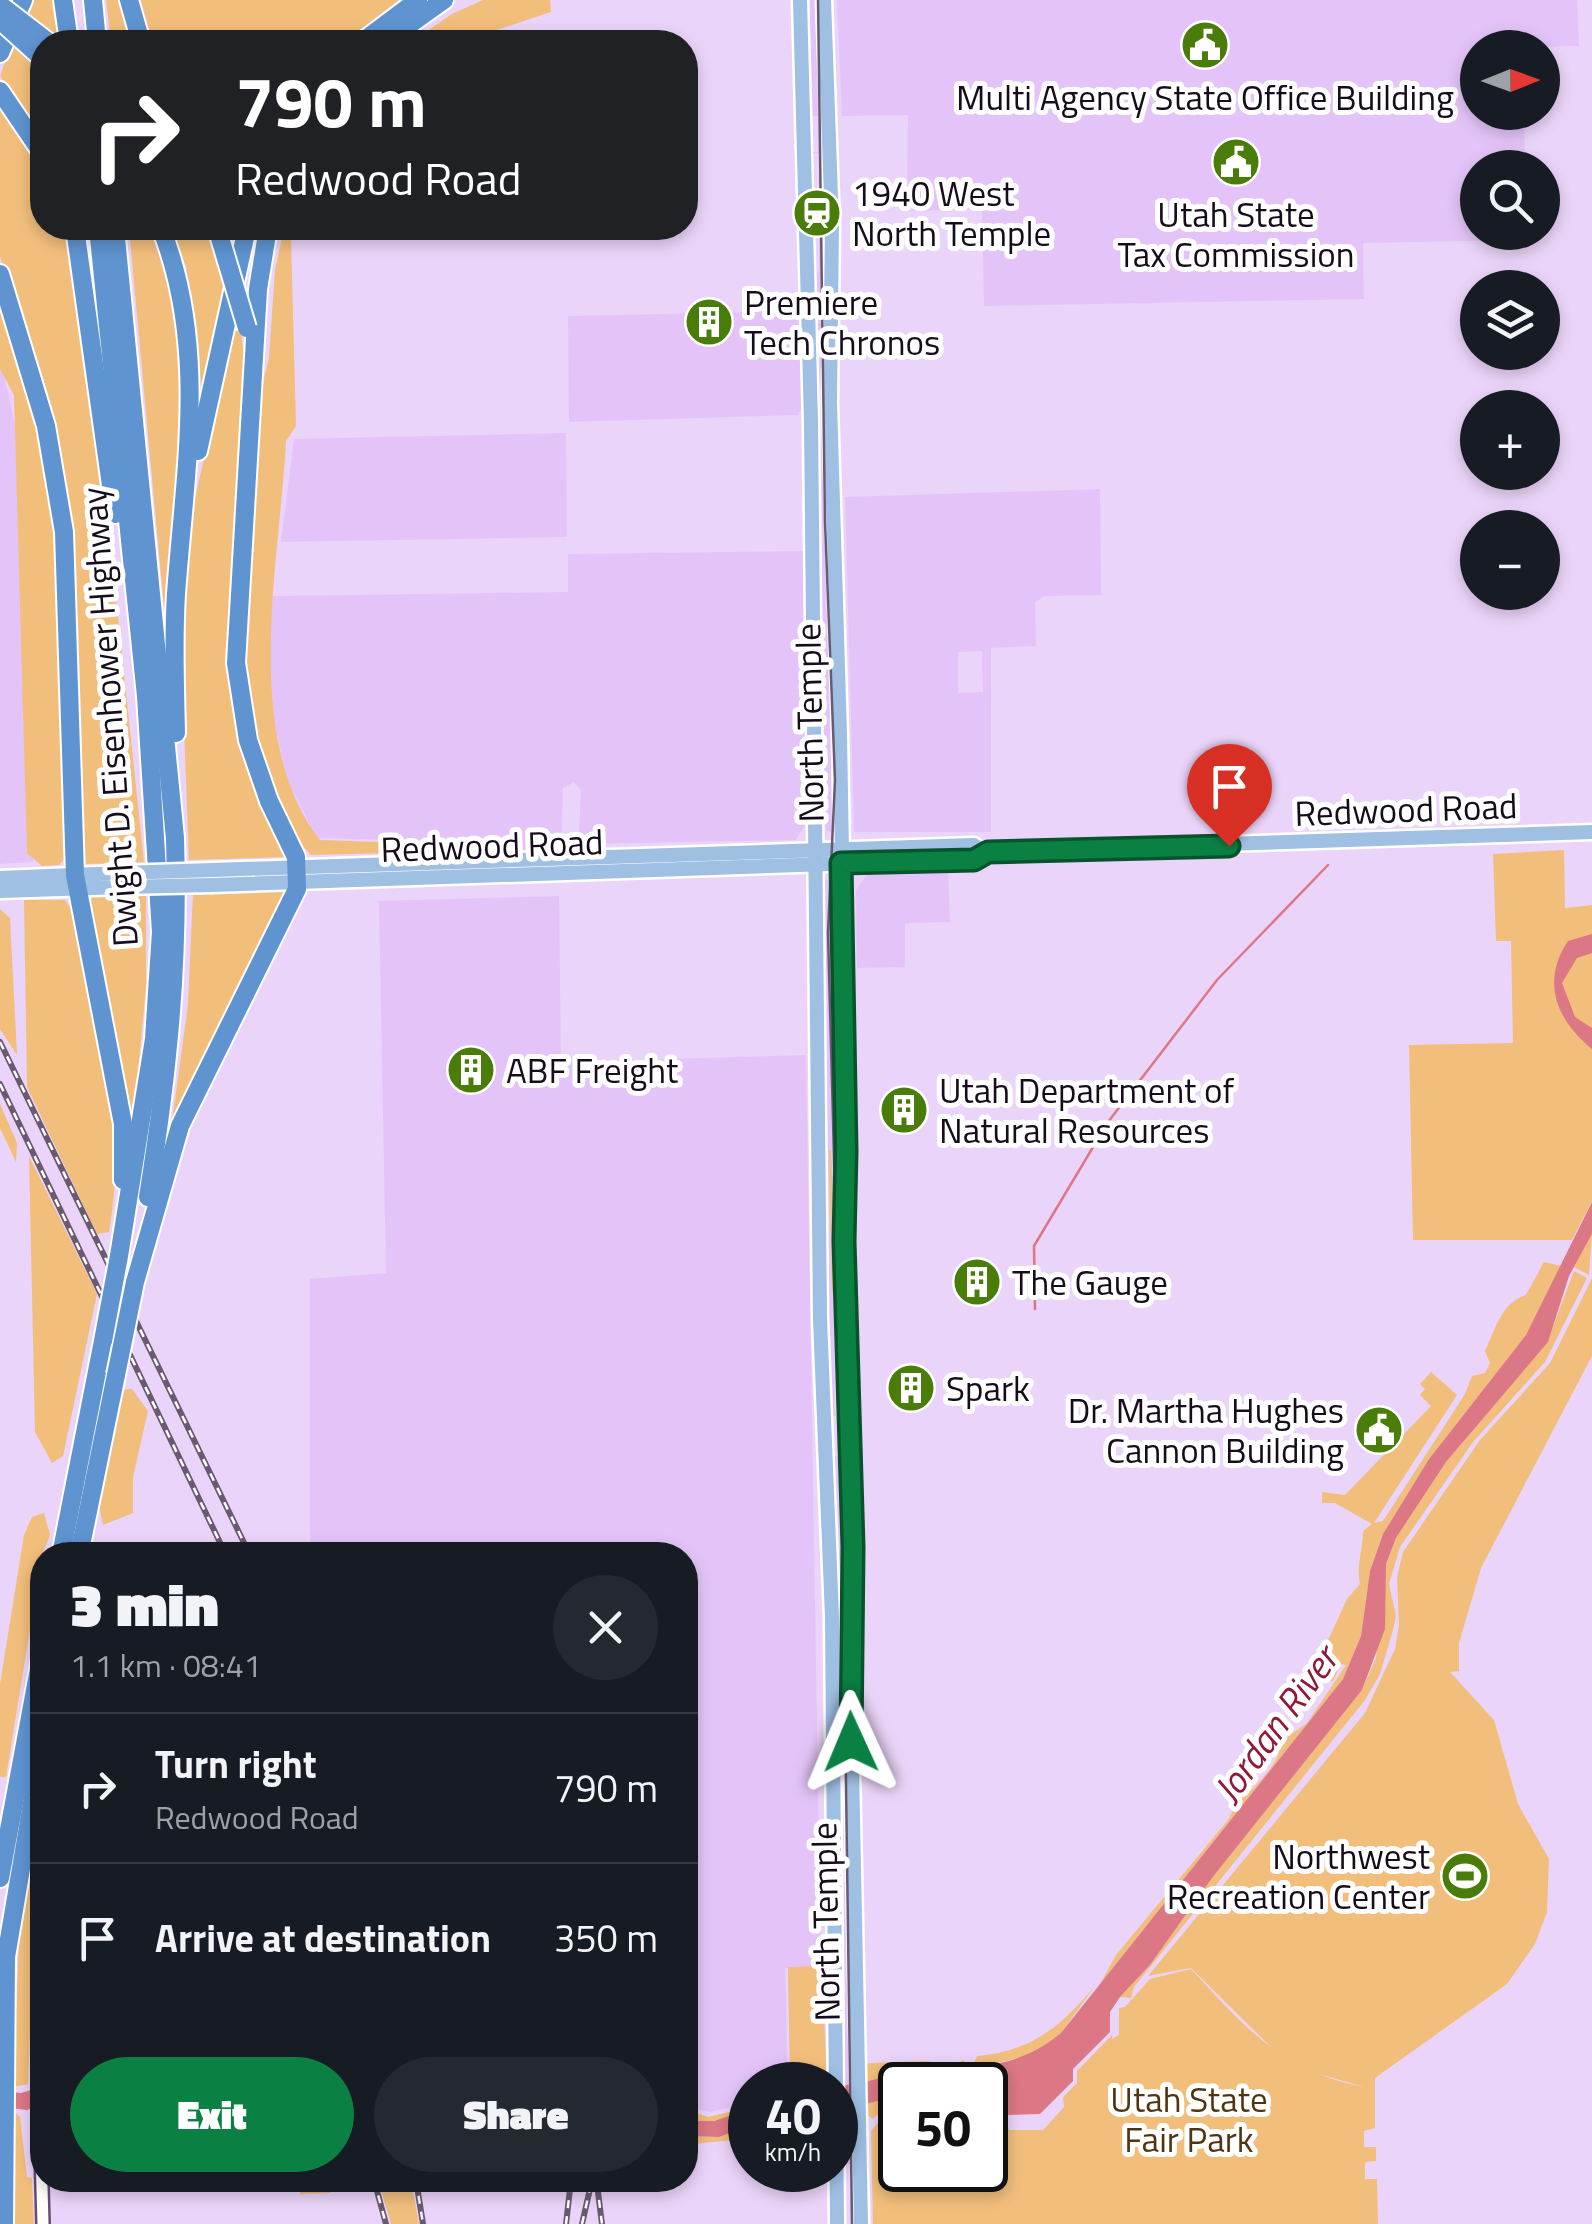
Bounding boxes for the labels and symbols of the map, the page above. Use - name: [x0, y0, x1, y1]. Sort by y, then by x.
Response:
- public building icon: Multi Agency State Office Building: [1179, 19, 1231, 71]
- north arrow: [1460, 30, 1560, 130]
- place label: Multi Agency State Office Building: [956, 70, 1454, 124]
- public building icon: Utah State Tax Commission: [1210, 136, 1262, 188]
- place label: 1940 West North Temple: [852, 166, 1051, 260]
- station icon: 1940 West North Temple: [791, 187, 843, 239]
- place label: Utah State Tax Commission: [1117, 187, 1355, 281]
- place label: Premiere Tech Chronos: [744, 275, 940, 369]
- building icon: Premiere Tech Chronos: [683, 296, 735, 348]
- street label: Dwight D. Eisenhower Highway: [66, 485, 152, 949]
- street label: North Temple: [780, 623, 838, 823]
- pin: [1187, 744, 1272, 847]
- street label: Redwood Road: [1294, 778, 1518, 840]
- street label: Redwood Road: [380, 814, 604, 876]
- place label: ABF Freight: [506, 1043, 678, 1097]
- building icon: ABF Freight: [445, 1044, 497, 1096]
- place label: Utah Department of Natural Resources: [939, 1063, 1235, 1157]
- building icon: Utah Department of Natural Resources: [878, 1084, 930, 1136]
- place label: The Gauge: [1012, 1255, 1168, 1309]
- building icon: The Gauge: [951, 1256, 1003, 1308]
- place label: Spark: [946, 1361, 1030, 1415]
- building icon: Spark: [885, 1362, 937, 1414]
- place label: Dr. Martha Hughes Cannon Building: [1068, 1383, 1344, 1477]
- public building icon: Dr. Martha Hughes Cannon Building: [1353, 1404, 1405, 1456]
- water label: Jordan River: [1198, 1631, 1354, 1814]
- position arrow: [799, 1690, 903, 1794]
- street label: North Temple: [796, 1822, 854, 2022]
- place label: Northwest Recreation Center: [1167, 1829, 1430, 1923]
- sports icon: Northwest Recreation Center: [1439, 1850, 1491, 1902]
- speed limit sign: 50: [878, 2062, 1008, 2192]
- park label: Utah State Fair Park: [1110, 2072, 1268, 2166]

